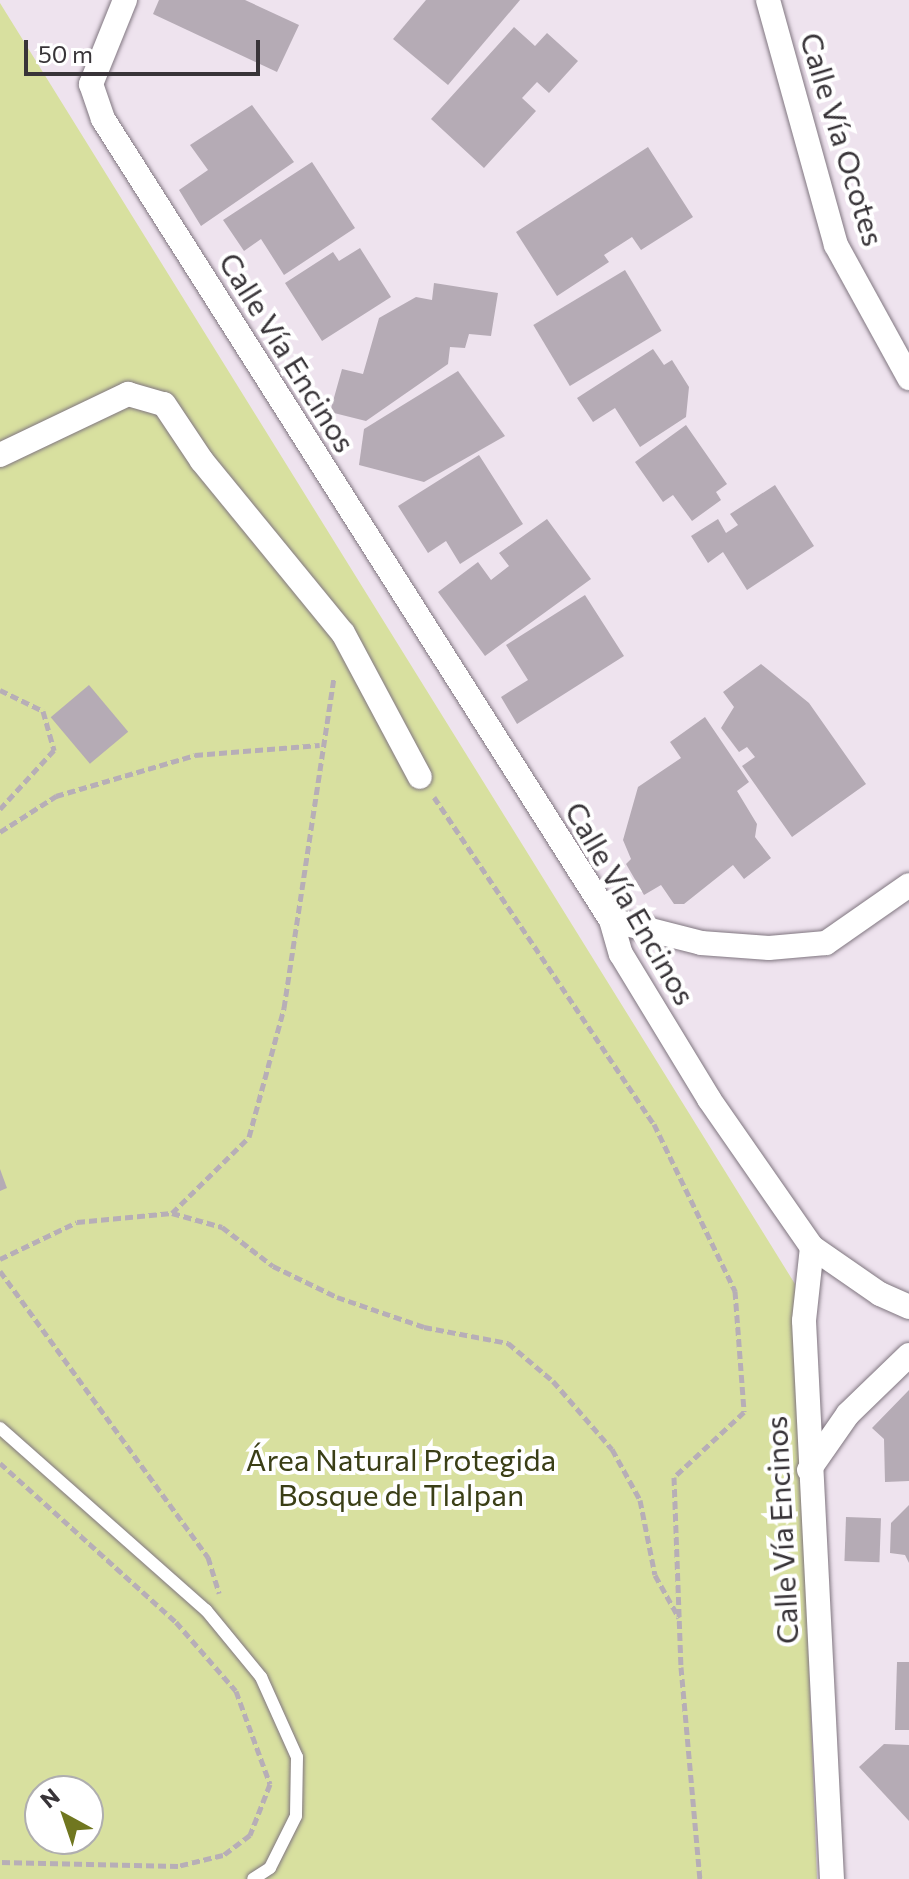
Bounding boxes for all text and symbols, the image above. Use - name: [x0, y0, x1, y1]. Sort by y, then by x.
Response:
- scale bar: [28, 24, 264, 74]
- street label: Calle Vía Ocotes: [793, 28, 893, 250]
- text: 50 m: [38, 39, 93, 68]
- street label: Calle Vía Encinos: [212, 246, 364, 458]
- street label: Calle Vía Encinos: [558, 795, 704, 1011]
- street label: Calle Vía Encinos: [757, 1415, 805, 1645]
- park label: Área Natural Protegida Bosque de Tlalpan: [246, 1441, 556, 1512]
- north arrow: [24, 1775, 104, 1855]
- text: N: [35, 1782, 65, 1813]

